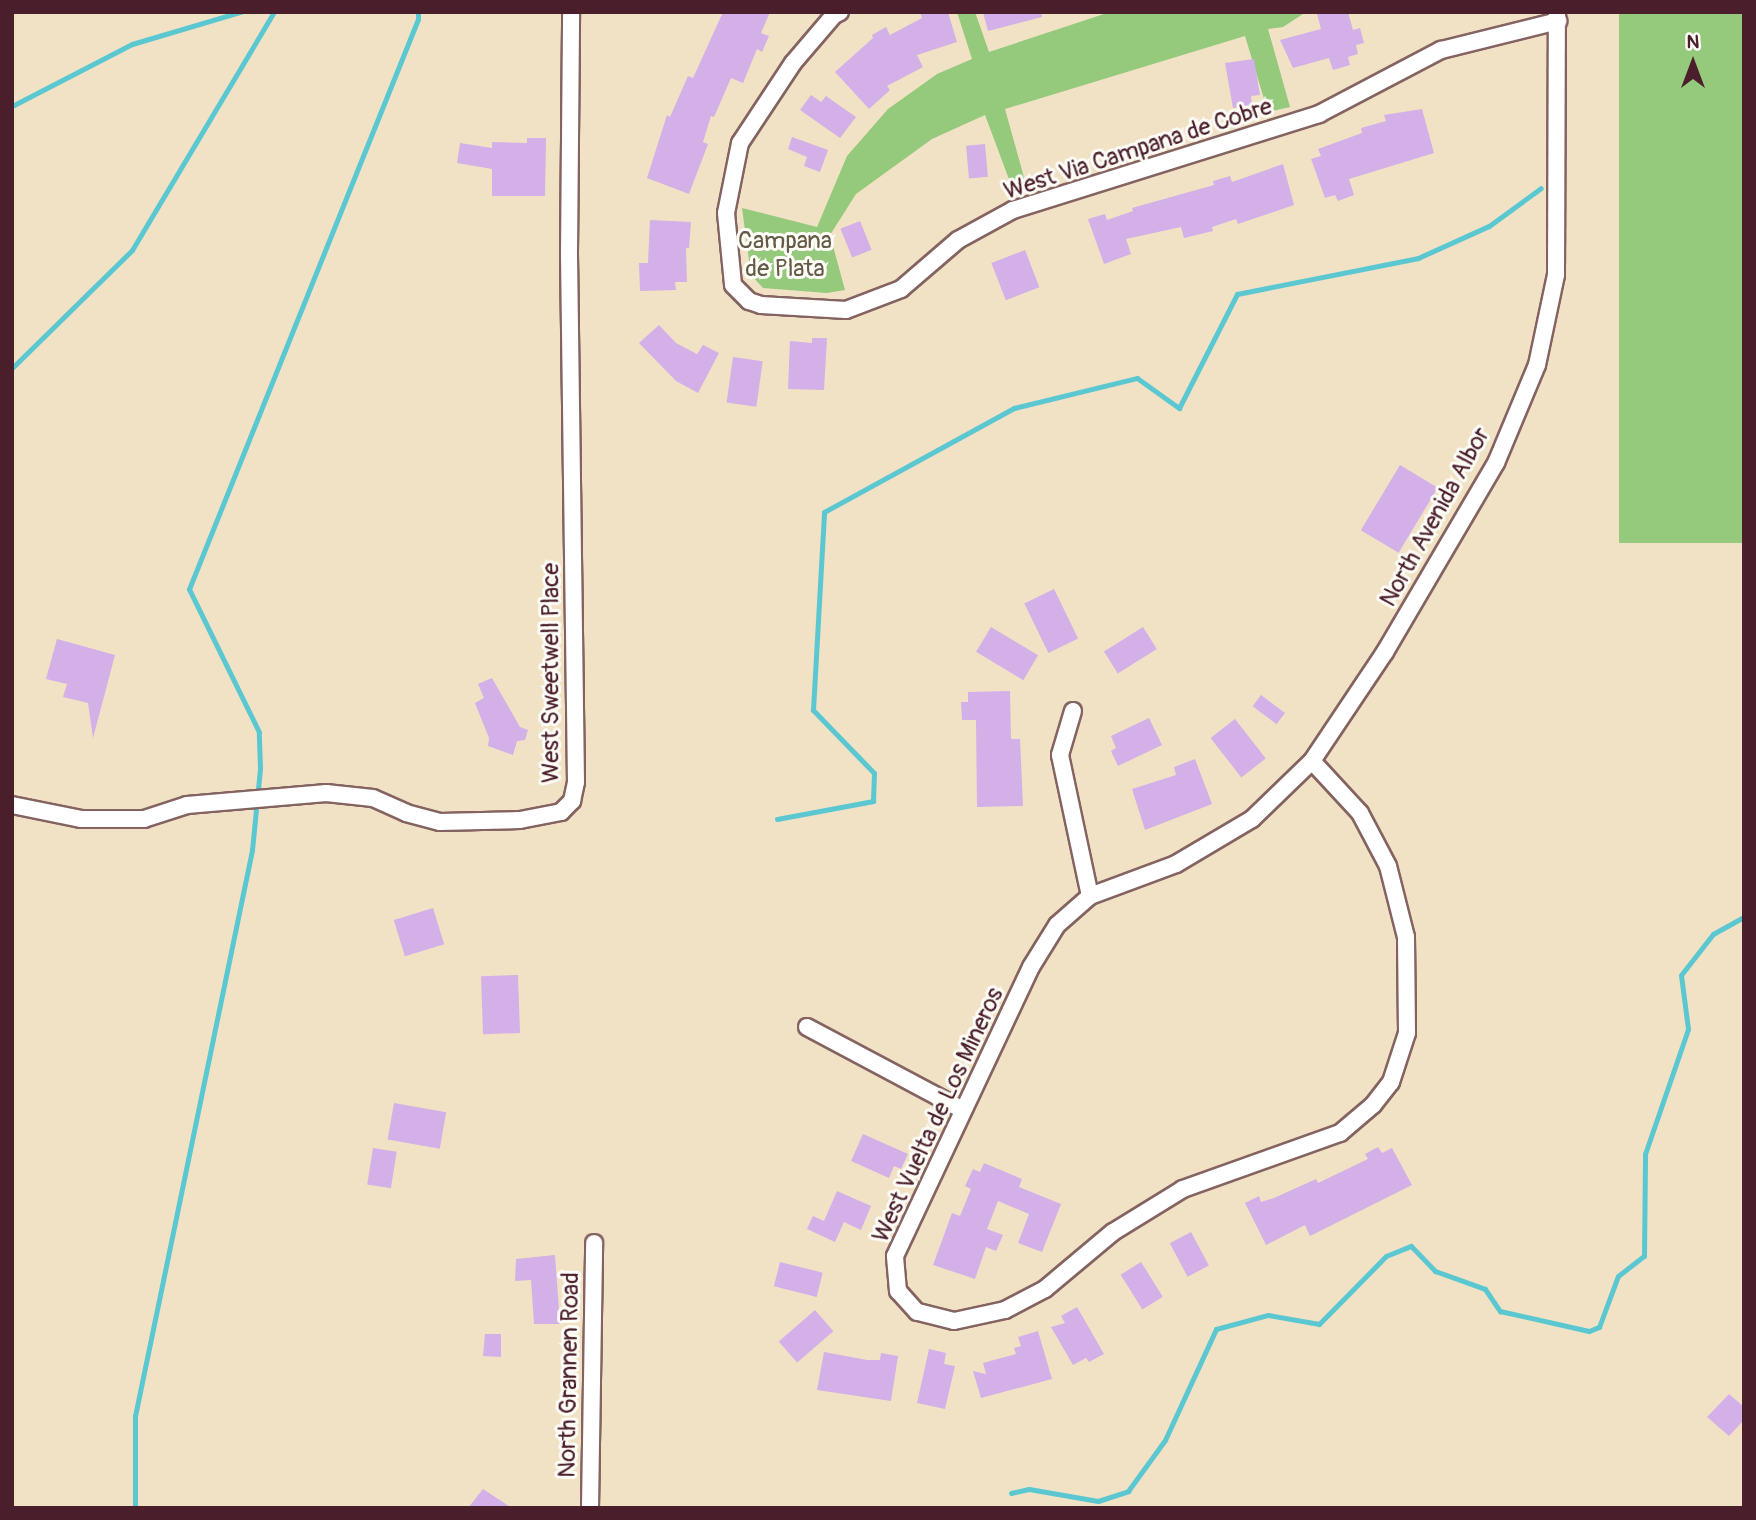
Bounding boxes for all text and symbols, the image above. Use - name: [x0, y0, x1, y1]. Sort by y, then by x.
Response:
- north arrow: [1658, 28, 1728, 98]
- text: N: [1687, 30, 1699, 54]
- street label: West Via Campana de Cobre: [1000, 92, 1276, 206]
- park label: Campana de Plata: [738, 227, 832, 283]
- street label: North Avenida Albor: [1374, 422, 1496, 612]
- street label: West Sweetwell Place: [537, 563, 565, 783]
- street label: West Vuelta de Los Mineros: [866, 983, 1010, 1247]
- street label: North Grannen Road: [553, 1272, 585, 1478]

